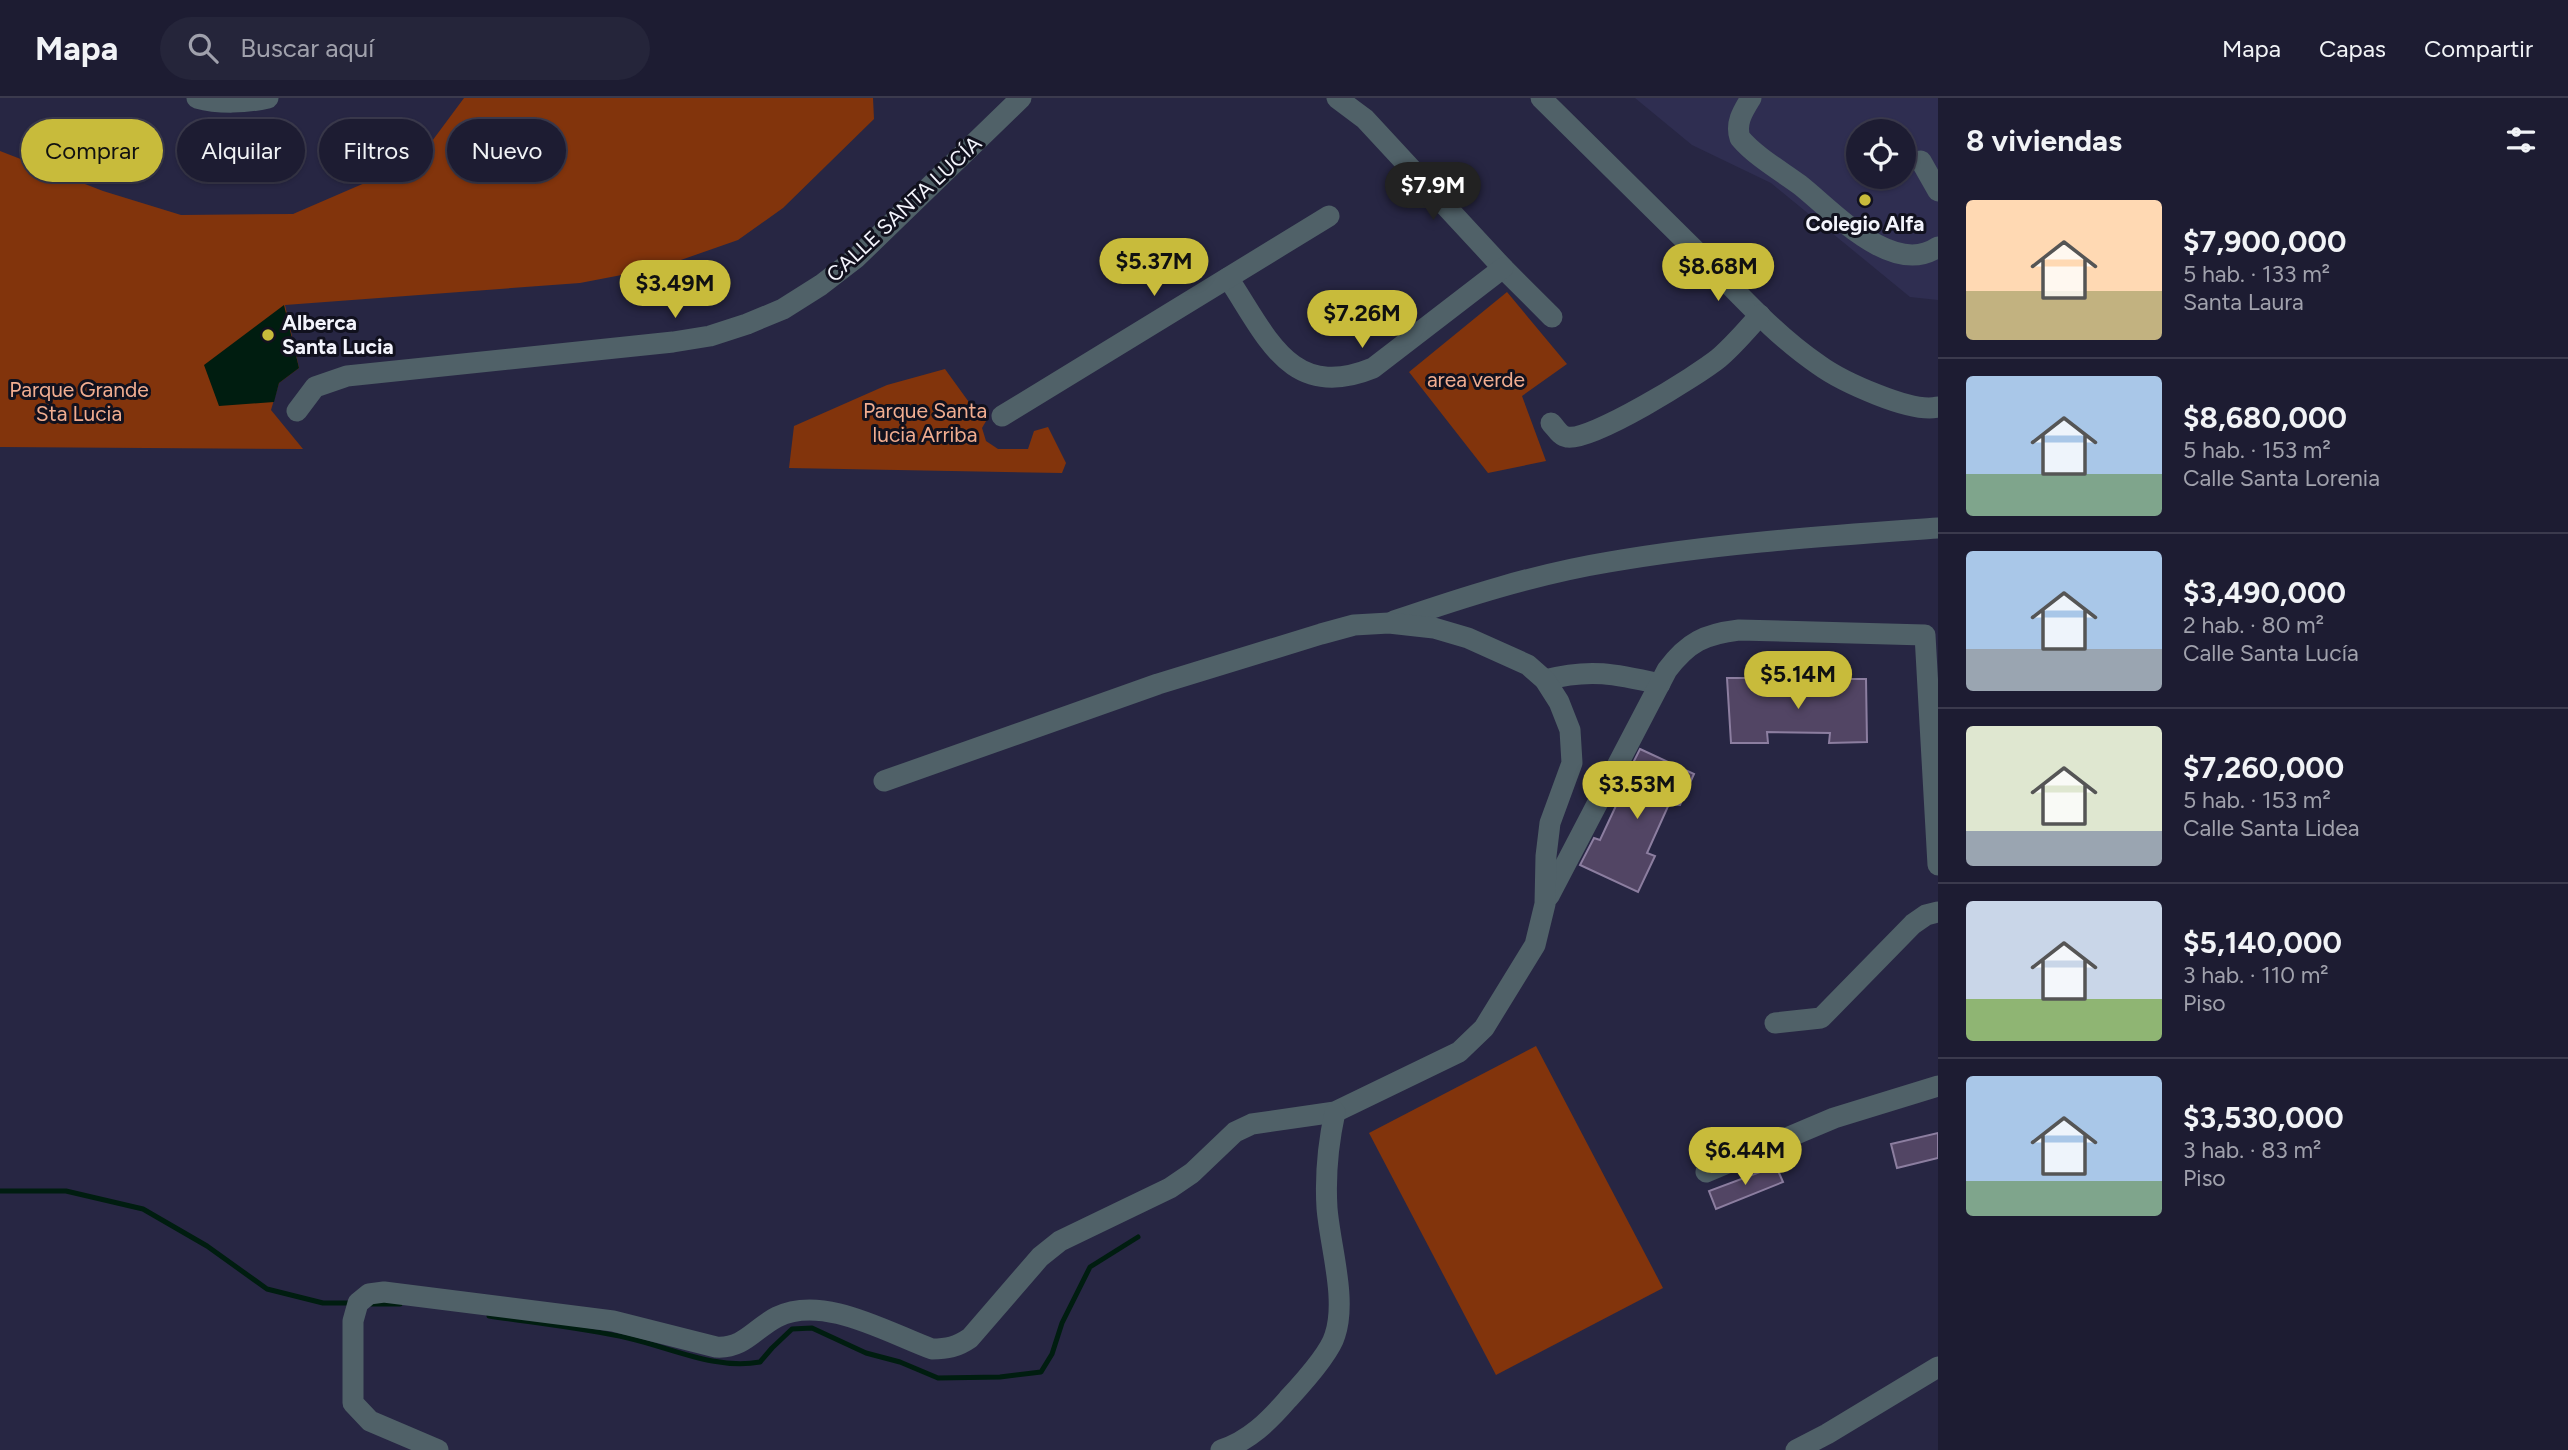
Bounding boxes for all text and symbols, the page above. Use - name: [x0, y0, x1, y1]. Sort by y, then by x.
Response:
- search box: [160, 17, 650, 80]
- text: Mapa: [35, 29, 118, 68]
- icon: search: [184, 29, 222, 67]
- text: Buscar aquí: [240, 32, 374, 64]
- text: Mapa: [2222, 34, 2281, 63]
- text: Capas: [2319, 34, 2386, 63]
- text: Compartir: [2424, 34, 2533, 63]
- chip: Comprar: [21, 119, 163, 182]
- chip: Alquilar: [177, 119, 305, 182]
- chip: Filtros: [319, 119, 433, 182]
- chip: Nuevo: [447, 119, 566, 182]
- map controls: [1846, 119, 1916, 189]
- button: locate: [1846, 119, 1916, 189]
- icon: filters: [2502, 121, 2540, 159]
- text: 8 viviendas: [1966, 122, 2122, 159]
- street label: CALLE SANTA LUCÍA: [821, 130, 986, 287]
- pin: $7.9M: [1384, 162, 1482, 222]
- text: $7.9M: [1401, 171, 1465, 199]
- marker: Colegio Alfa: [1857, 192, 1873, 208]
- place label: Colegio Alfa: [1806, 211, 1924, 236]
- text: $7,900,000: [2183, 223, 2346, 260]
- icon: home: [2022, 228, 2106, 312]
- pin: $5.37M: [1097, 238, 1211, 298]
- pin: $8.68M: [1661, 244, 1775, 303]
- text: $5.37M: [1115, 247, 1193, 275]
- text: $8.68M: [1678, 252, 1758, 280]
- pin: $3.49M: [618, 260, 732, 320]
- text: 5 hab. · 133 m²: [2183, 260, 2330, 288]
- text: $3.49M: [636, 269, 714, 297]
- text: Santa Laura: [2183, 288, 2304, 316]
- pin: $7.26M: [1305, 290, 1419, 350]
- text: $7.26M: [1323, 299, 1401, 327]
- place label: Alberca Santa Lucia: [282, 310, 394, 359]
- marker: Alberca Santa Lucia: [260, 327, 276, 343]
- park label: area verde: [1427, 367, 1525, 392]
- park label: Parque Grande Sta Lucia: [9, 377, 149, 426]
- park label: Parque Santa lucia Arriba: [863, 398, 987, 447]
- text: $8,680,000: [2183, 399, 2347, 436]
- icon: home: [2022, 404, 2106, 488]
- text: 5 hab. · 153 m²: [2183, 436, 2331, 464]
- text: Calle Santa Lorenia: [2183, 464, 2380, 492]
- text: $3,490,000: [2183, 574, 2346, 611]
- icon: home: [2022, 579, 2106, 663]
- text: 2 hab. · 80 m²: [2183, 611, 2324, 639]
- text: Calle Santa Lucía: [2183, 639, 2359, 667]
- pin: $5.14M: [1741, 652, 1855, 711]
- text: $5.14M: [1760, 660, 1836, 688]
- text: $7,260,000: [2183, 749, 2344, 786]
- icon: home: [2022, 754, 2106, 838]
- pin: $3.53M: [1580, 762, 1694, 821]
- text: $3.53M: [1598, 770, 1676, 798]
- text: 5 hab. · 153 m²: [2183, 786, 2331, 814]
- text: Calle Santa Lidea: [2183, 814, 2359, 842]
- text: $5,140,000: [2183, 924, 2342, 961]
- icon: home: [2022, 929, 2106, 1013]
- text: 3 hab. · 110 m²: [2183, 961, 2329, 989]
- text: Piso: [2183, 989, 2226, 1017]
- text: $3,530,000: [2183, 1099, 2344, 1136]
- icon: home: [2022, 1104, 2106, 1188]
- pin: $6.44M: [1688, 1128, 1802, 1187]
- text: $6.44M: [1705, 1136, 1785, 1164]
- text: 3 hab. · 83 m²: [2183, 1136, 2321, 1164]
- text: Piso: [2183, 1164, 2226, 1192]

